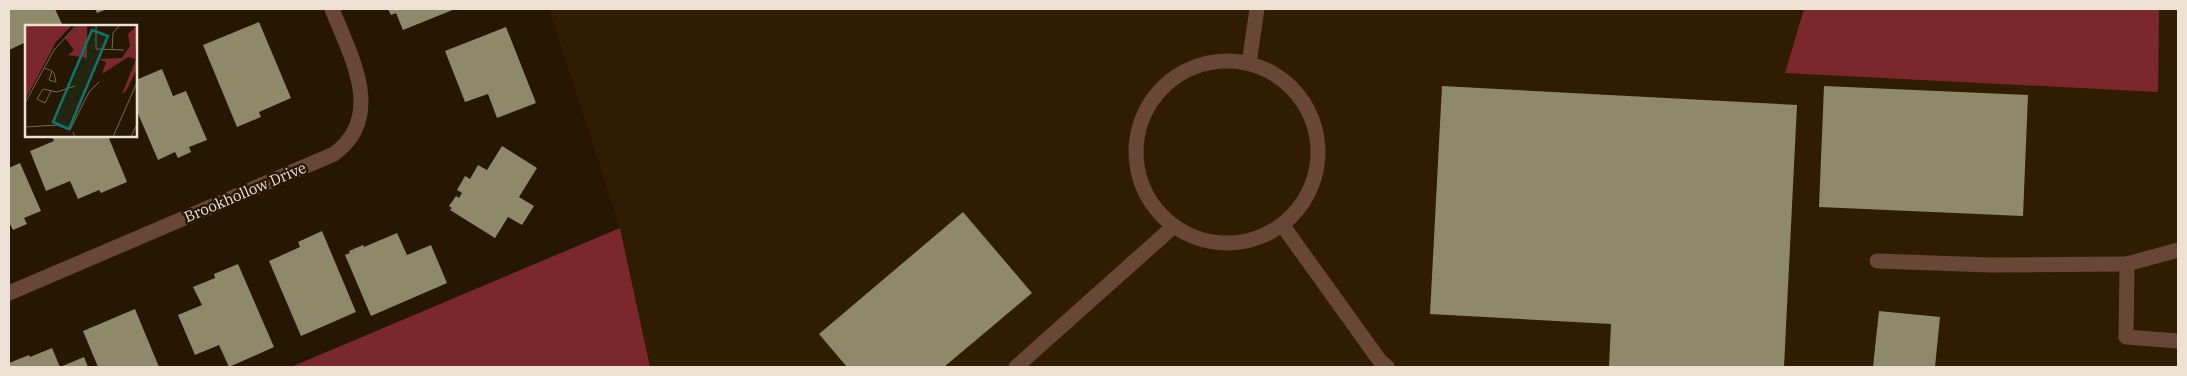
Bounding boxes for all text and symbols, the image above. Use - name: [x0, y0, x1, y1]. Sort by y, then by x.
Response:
- inset map: [25, 25, 138, 138]
- street label: Brookhollow Drive: [181, 158, 309, 226]

